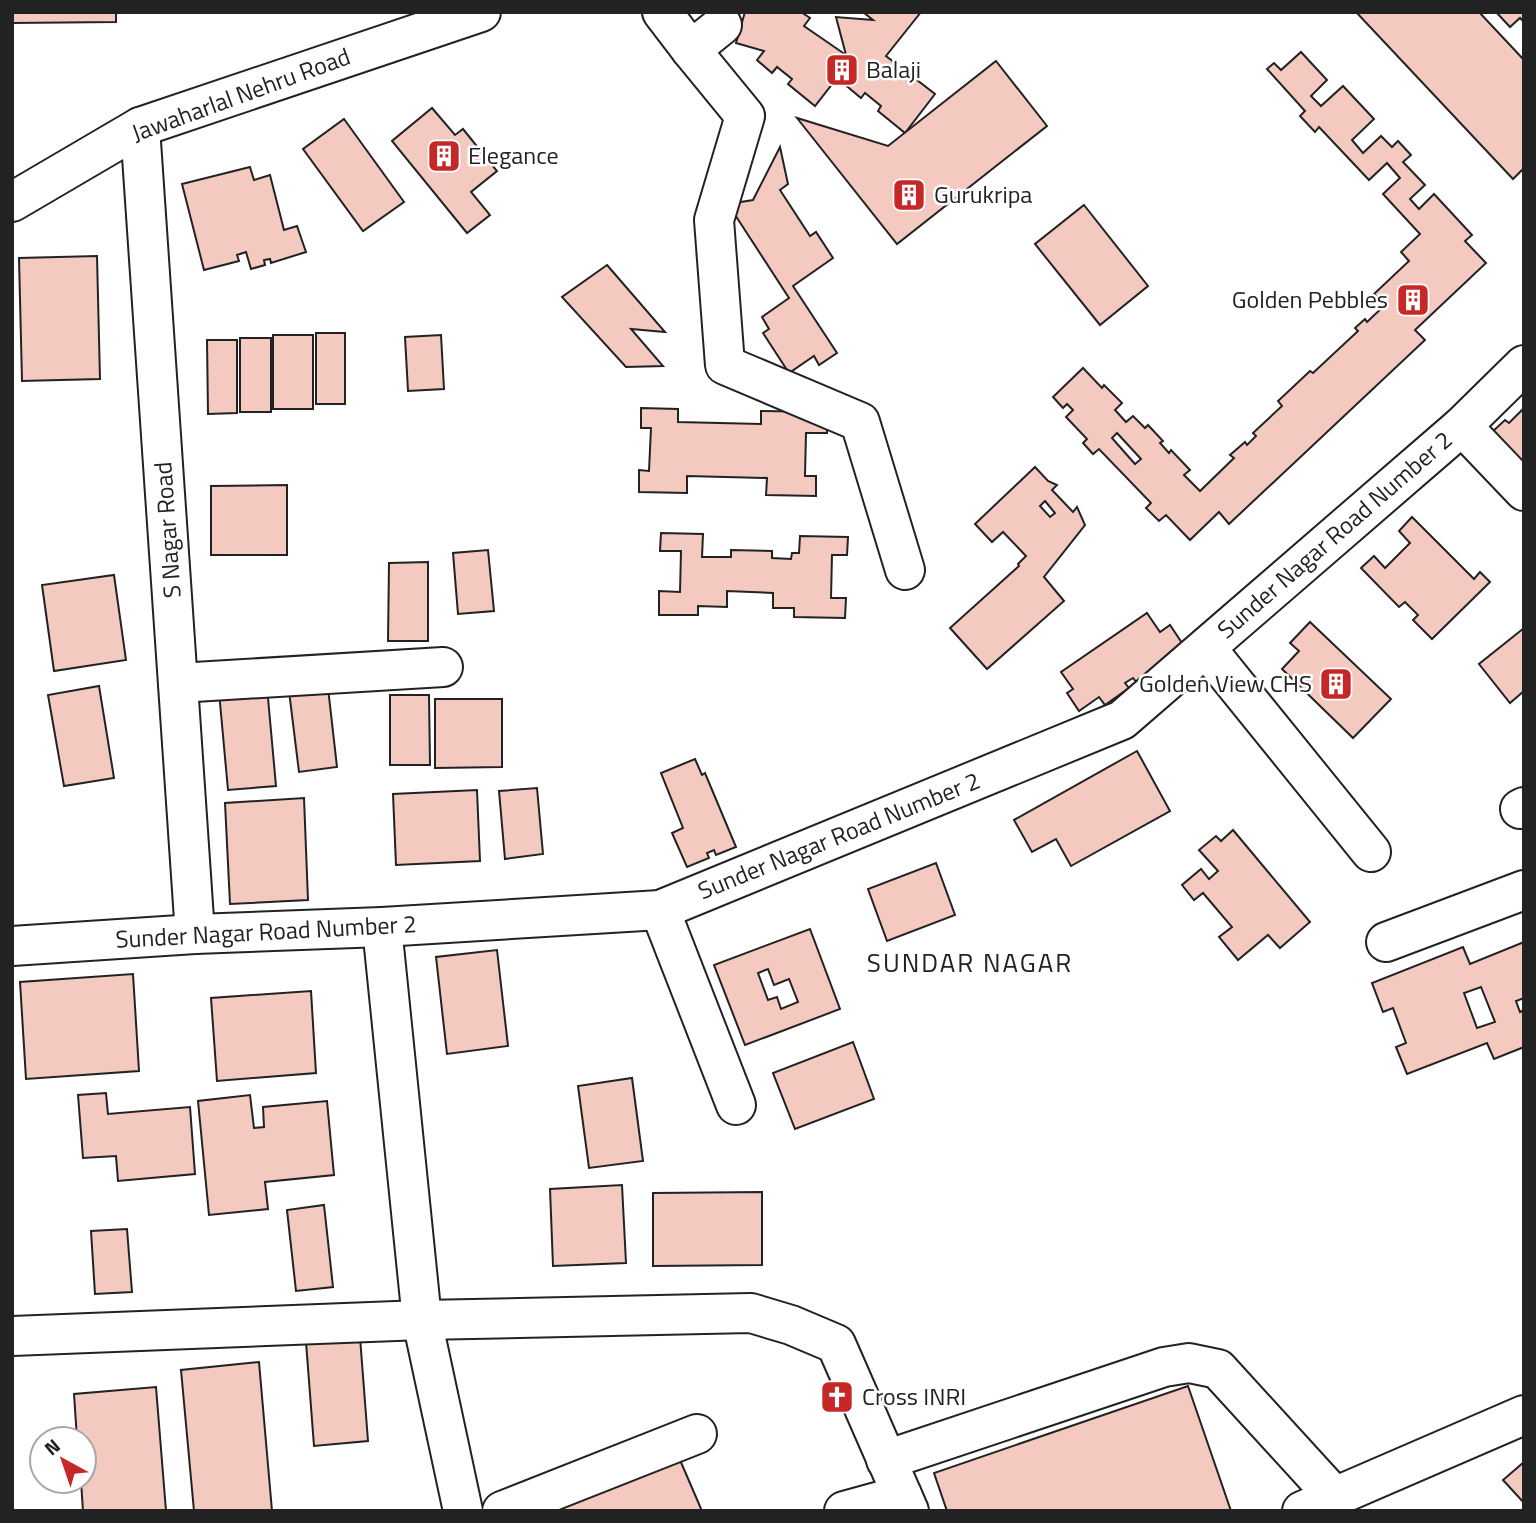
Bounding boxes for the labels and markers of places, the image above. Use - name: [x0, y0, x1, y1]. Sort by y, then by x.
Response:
- building icon: Balaji: [823, 51, 861, 89]
- place label: Balaji: [866, 51, 921, 87]
- building icon: Elegance: [425, 137, 463, 175]
- place label: Elegance: [468, 137, 559, 173]
- building icon: Gurukripa: [890, 176, 928, 214]
- place label: Gurukripa: [934, 176, 1032, 212]
- place label: Golden Pebbles: [1232, 281, 1388, 317]
- building icon: Golden Pebbles: [1394, 281, 1432, 319]
- place label: Golden View CHS: [1139, 665, 1312, 701]
- building icon: Golden View CHS: [1317, 665, 1355, 703]
- church icon: Cross INRI: [818, 1378, 856, 1416]
- place label: Cross INRI: [862, 1378, 966, 1414]

